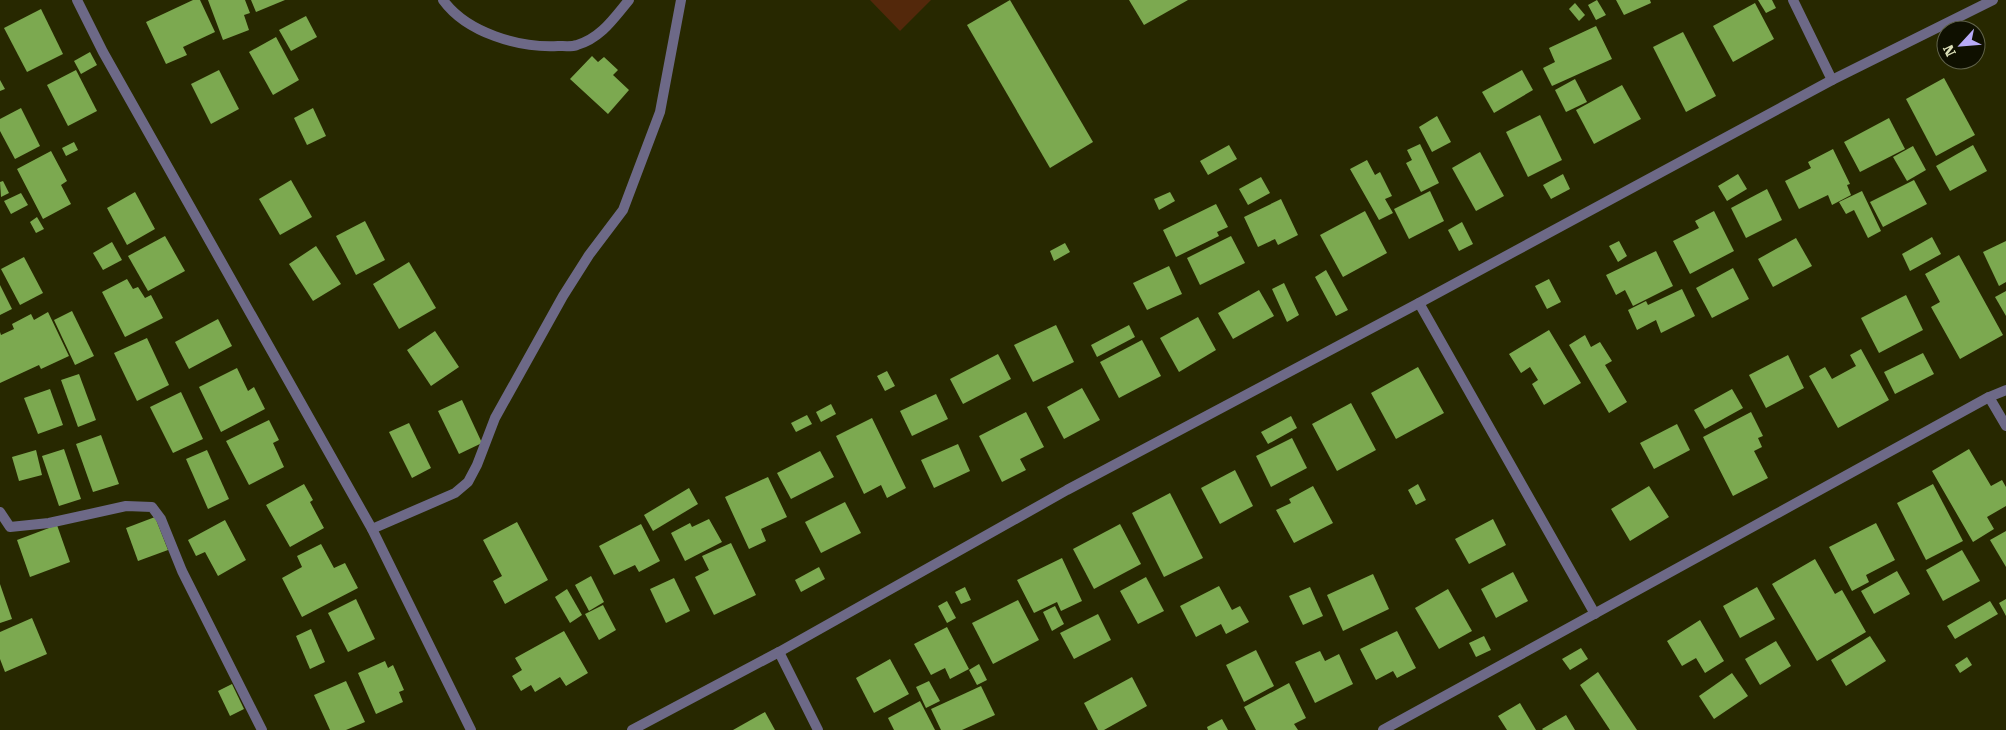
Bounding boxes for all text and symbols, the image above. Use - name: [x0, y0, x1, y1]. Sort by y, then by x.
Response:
- north arrow: [1936, 20, 1986, 70]
- text: N: [1940, 42, 1959, 59]

